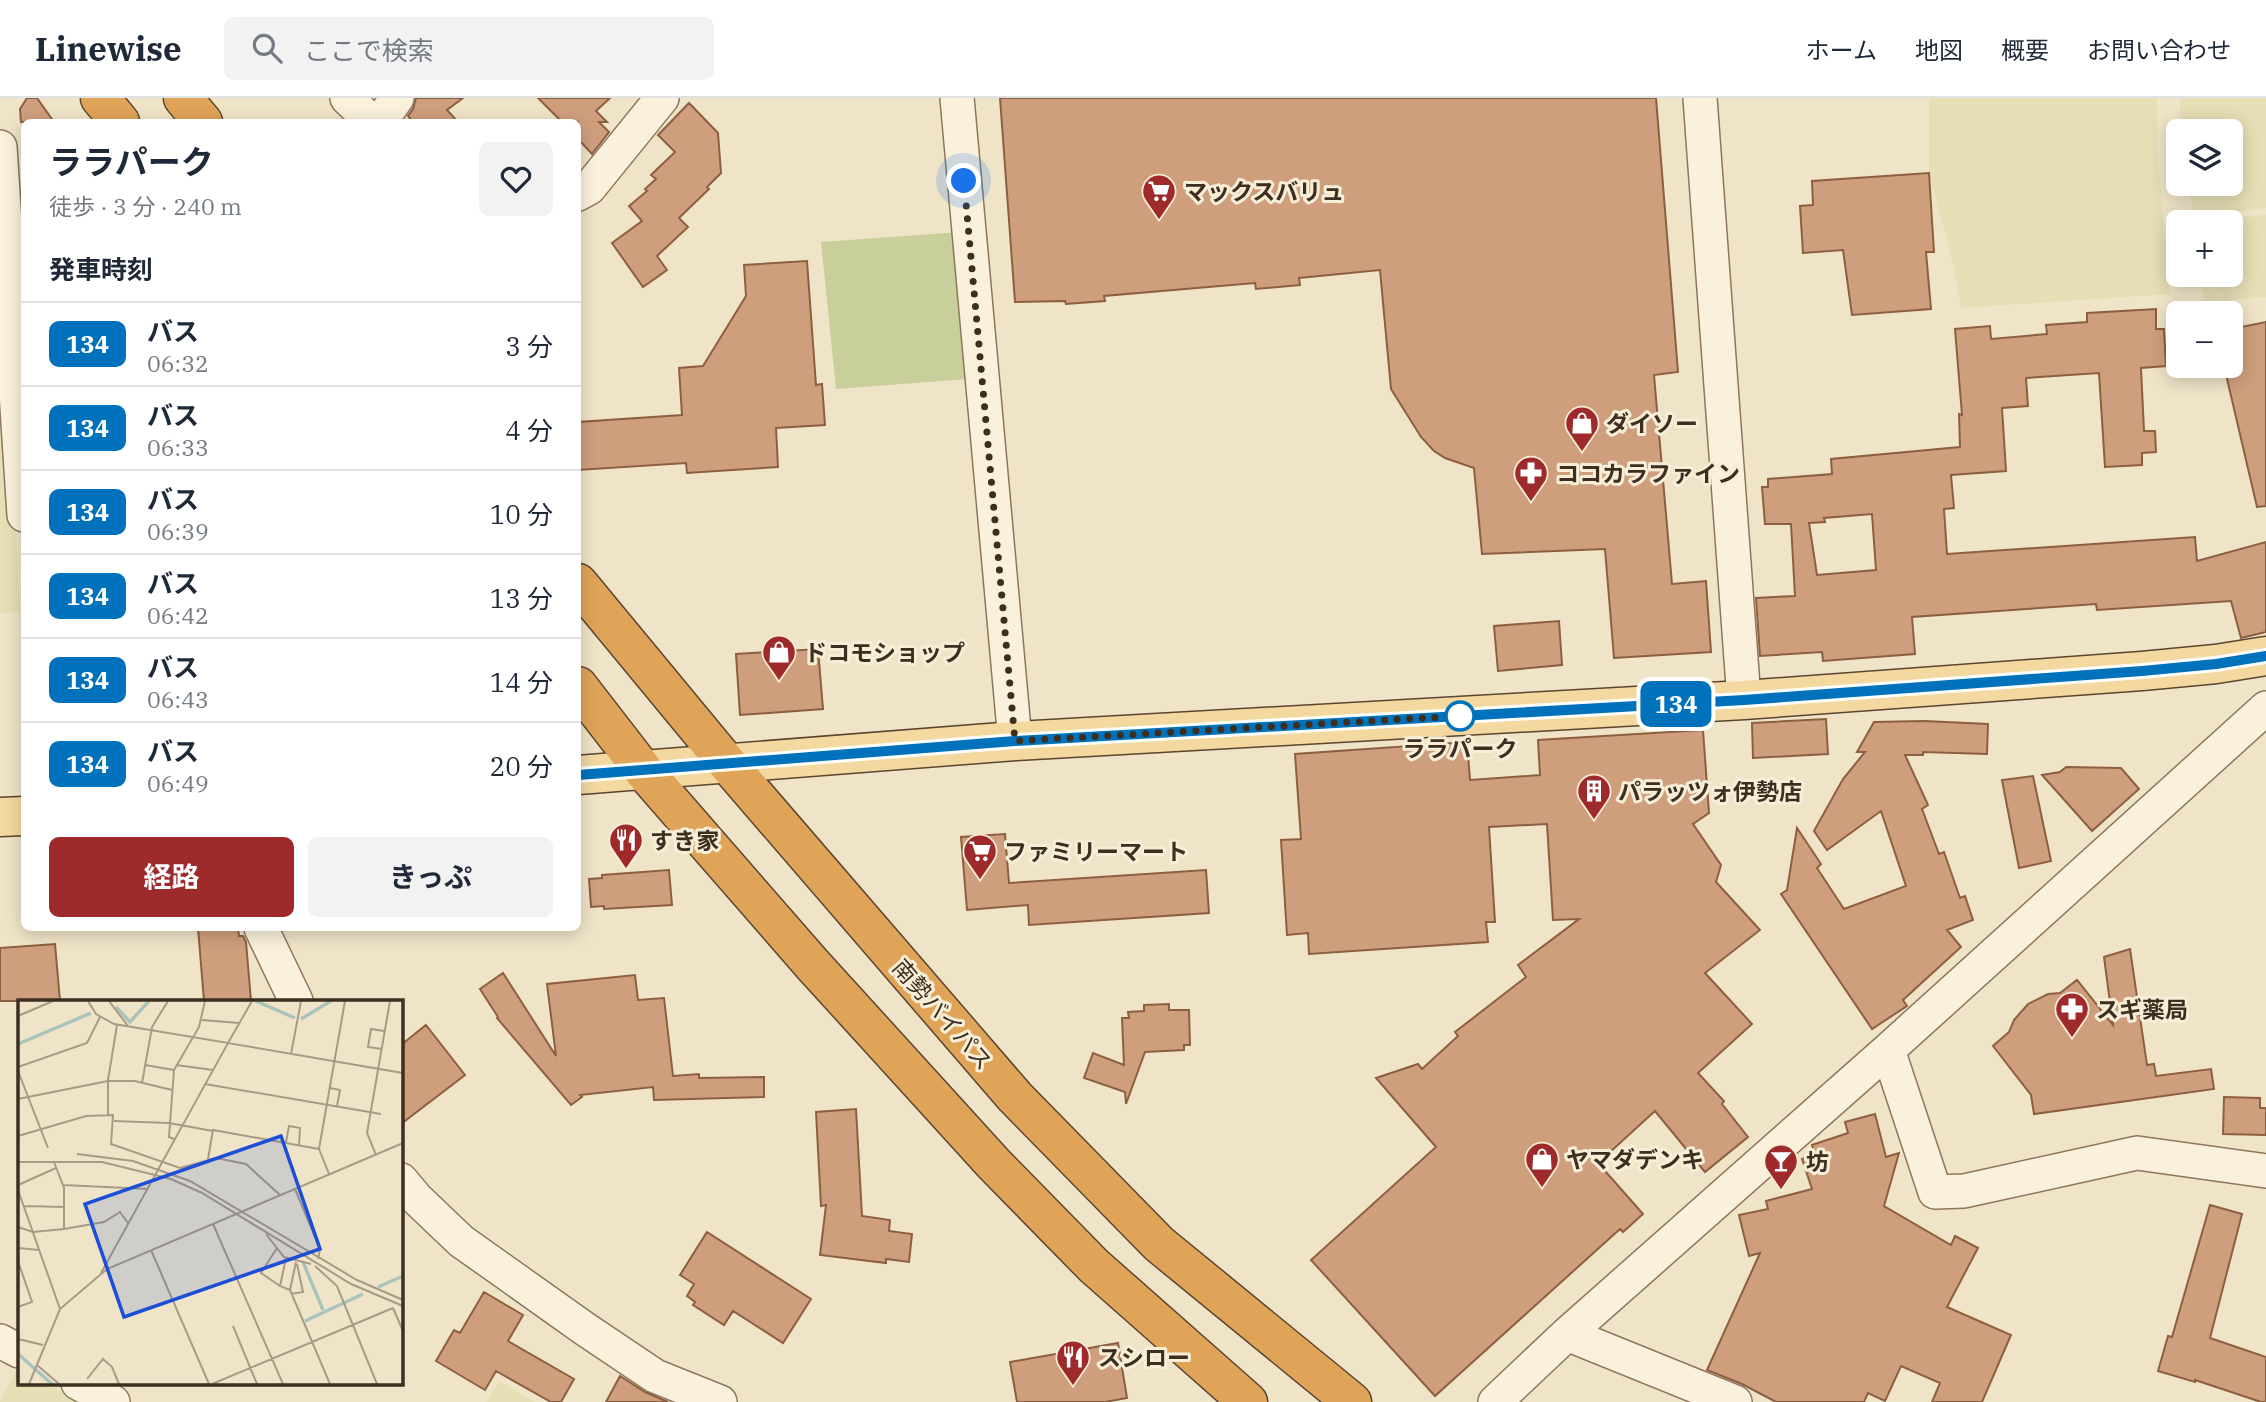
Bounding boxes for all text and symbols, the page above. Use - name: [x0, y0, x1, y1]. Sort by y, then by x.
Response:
- search box: [224, 17, 714, 80]
- text: Linewise: [35, 27, 182, 70]
- icon: search: [248, 29, 286, 67]
- text: ここで検索: [304, 33, 434, 67]
- text: ホーム: [1806, 34, 1877, 66]
- text: 地図: [1915, 34, 1963, 66]
- text: 概要: [2001, 34, 2049, 66]
- text: お問い合わせ: [2087, 34, 2231, 66]
- map controls: [2166, 119, 2243, 378]
- button: layers: [2166, 119, 2243, 196]
- text: ララパーク: [49, 140, 214, 183]
- button: heart: [479, 142, 553, 216]
- your location: [946, 163, 981, 198]
- supermarket icon: マックスバリュ: [1140, 172, 1178, 221]
- place label: マックスバリュ: [1184, 176, 1344, 206]
- text: 徒歩 · 3 分 · 240 m: [49, 191, 242, 221]
- button: +: [2166, 210, 2243, 287]
- text: 発車時刻: [49, 252, 153, 286]
- button: −: [2166, 301, 2243, 378]
- text: バス: [147, 314, 199, 348]
- text: 134: [66, 328, 109, 360]
- text: 3 分: [505, 329, 553, 363]
- text: 06:32: [147, 348, 209, 378]
- text: バス: [147, 398, 199, 432]
- shop icon: ダイソー: [1563, 404, 1601, 453]
- place label: ダイソー: [1606, 408, 1698, 438]
- text: 134: [66, 412, 109, 444]
- text: 4 分: [505, 413, 553, 447]
- text: 06:33: [147, 432, 209, 462]
- pharmacy icon: ココカラファイン: [1512, 454, 1550, 503]
- place label: ココカラファイン: [1556, 458, 1740, 488]
- text: バス: [147, 482, 199, 516]
- text: 134: [66, 496, 109, 528]
- text: 10 分: [490, 497, 553, 531]
- text: 06:39: [147, 516, 209, 546]
- text: バス: [147, 566, 199, 600]
- text: 134: [66, 580, 109, 612]
- text: 13 分: [490, 581, 553, 615]
- text: 06:42: [147, 600, 209, 630]
- shop icon: ドコモショップ: [760, 633, 798, 682]
- place label: ドコモショップ: [804, 637, 965, 667]
- text: バス: [147, 650, 199, 684]
- text: 134: [66, 664, 109, 696]
- text: 14 分: [490, 665, 553, 699]
- line badge: 134: [1636, 681, 1716, 727]
- text: 06:43: [147, 684, 209, 714]
- text: 134: [1654, 688, 1698, 720]
- marker: ララパーク: [1445, 701, 1475, 731]
- place label: ララパーク: [1403, 733, 1517, 763]
- text: バス: [147, 734, 199, 768]
- text: 134: [66, 748, 109, 780]
- text: 20 分: [490, 749, 553, 783]
- text: 06:49: [147, 768, 209, 798]
- building icon: パラッツォ伊勢店: [1575, 772, 1613, 821]
- place label: パラッツォ伊勢店: [1618, 776, 1802, 806]
- restaurant icon: すき家: [607, 821, 645, 870]
- place label: すき家: [650, 825, 719, 855]
- supermarket icon: ファミリーマート: [961, 832, 999, 881]
- place label: ファミリーマート: [1004, 836, 1188, 866]
- button: 経路: [49, 837, 294, 917]
- button: きっぷ: [308, 837, 553, 917]
- street label: 南勢バイパス: [887, 952, 999, 1076]
- pharmacy icon: スギ薬局: [2053, 990, 2091, 1039]
- place label: スギ薬局: [2096, 994, 2188, 1024]
- inset map: [18, 1000, 402, 1384]
- shop icon: ヤマダデンキ: [1523, 1140, 1561, 1189]
- bar icon: 坊: [1762, 1142, 1800, 1191]
- place label: ヤマダデンキ: [1566, 1144, 1704, 1174]
- place label: 坊: [1806, 1146, 1829, 1176]
- restaurant icon: スシロー: [1054, 1338, 1092, 1387]
- place label: スシロー: [1098, 1342, 1190, 1372]

